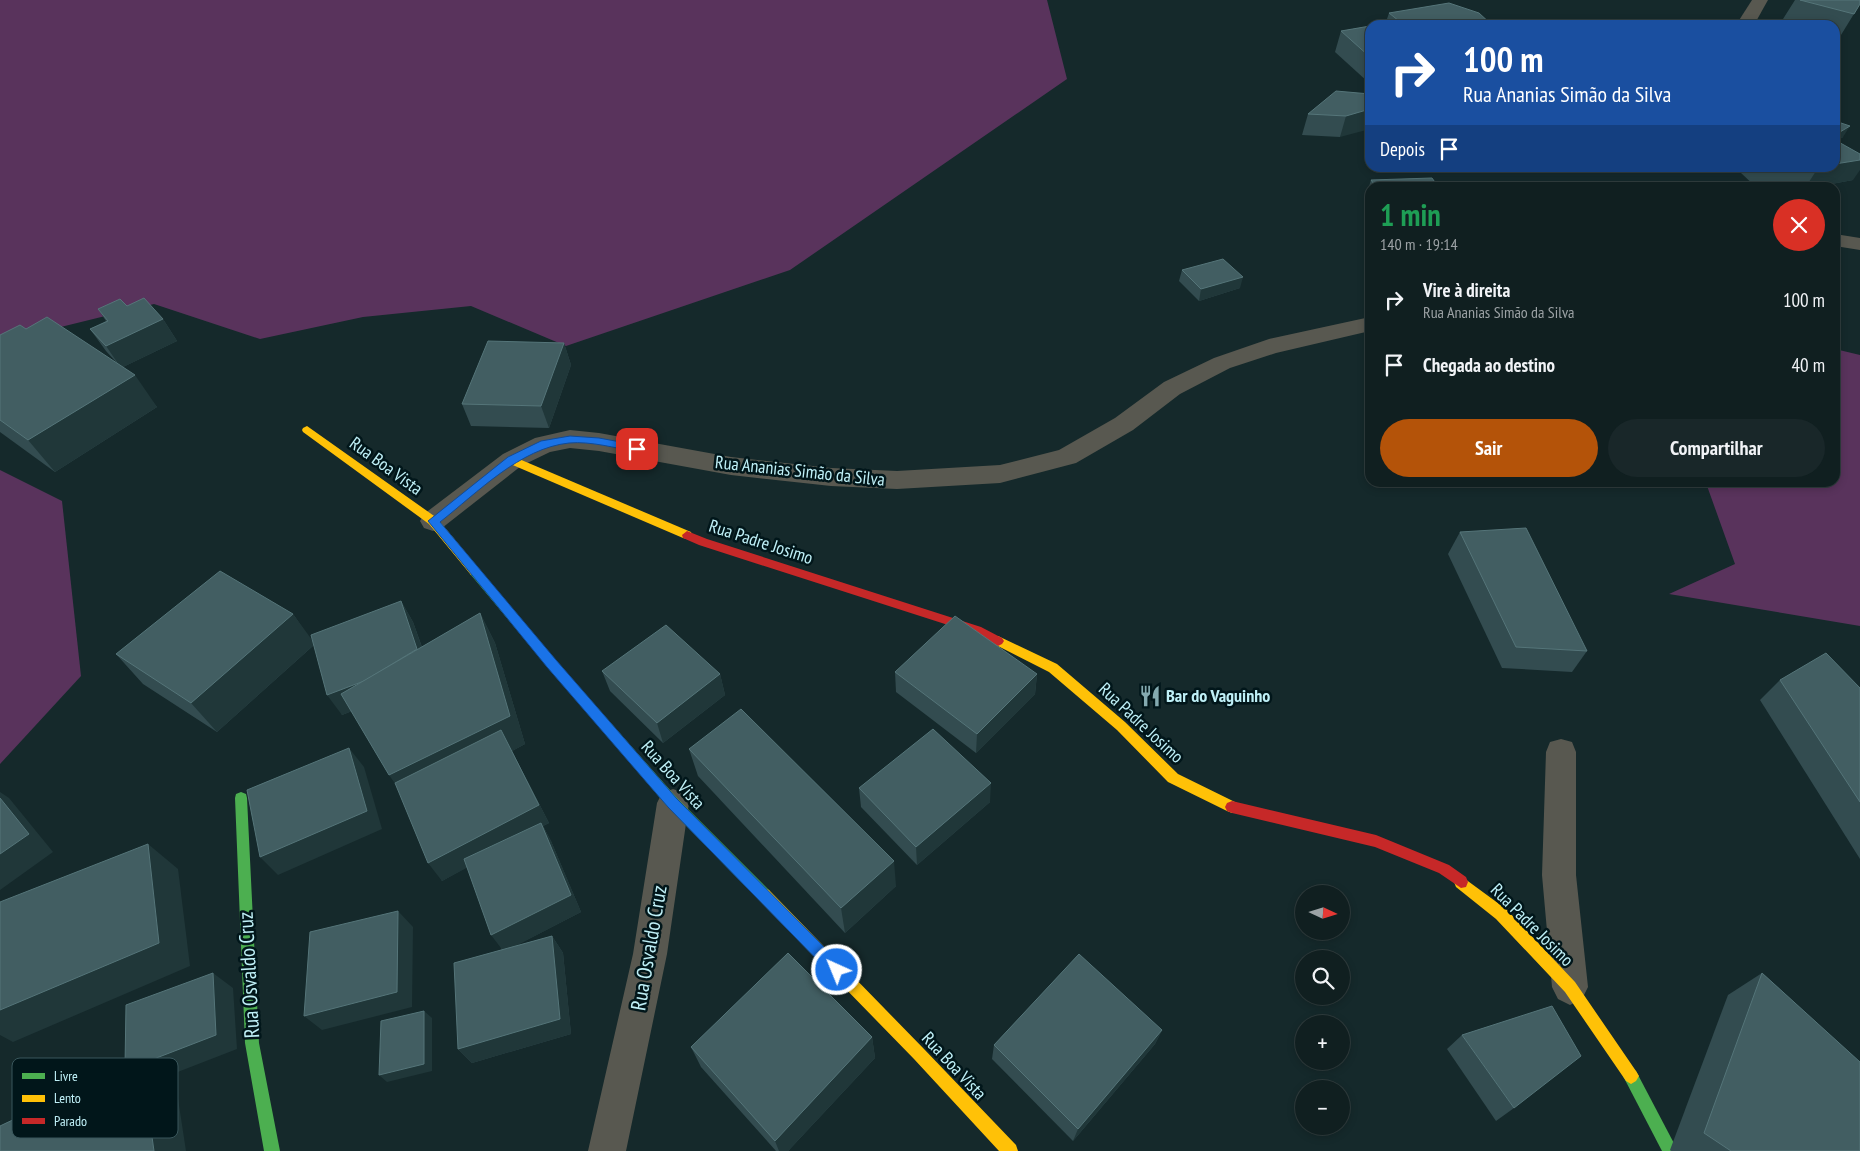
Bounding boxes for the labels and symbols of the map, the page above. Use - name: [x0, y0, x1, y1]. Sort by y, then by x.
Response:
- pin: [616, 428, 658, 470]
- street label: Rua Boa Vista: [345, 431, 427, 500]
- street label: Rua Ananias Simão da Silva: [714, 450, 886, 491]
- street label: Rua Padre Josimo: [706, 514, 816, 569]
- street label: Rua Padre Josimo: [1094, 677, 1189, 768]
- restaurant icon: Bar do Vaguinho: [1137, 683, 1163, 709]
- place label: Bar do Vaguinho: [1166, 684, 1270, 707]
- street label: Rua Boa Vista: [636, 735, 710, 814]
- street label: Rua Padre Josimo: [1486, 878, 1579, 971]
- street label: Rua Osvaldo Cruz: [624, 883, 673, 1013]
- north arrow: [1295, 885, 1350, 940]
- street label: Rua Osvaldo Cruz: [232, 911, 265, 1039]
- position arrow: [810, 943, 862, 995]
- street label: Rua Boa Vista: [917, 1027, 992, 1105]
- legend: [12, 1058, 178, 1138]
- text: Livre: [54, 1067, 78, 1085]
- text: Lento: [54, 1089, 81, 1107]
- text: Parado: [54, 1112, 87, 1130]

